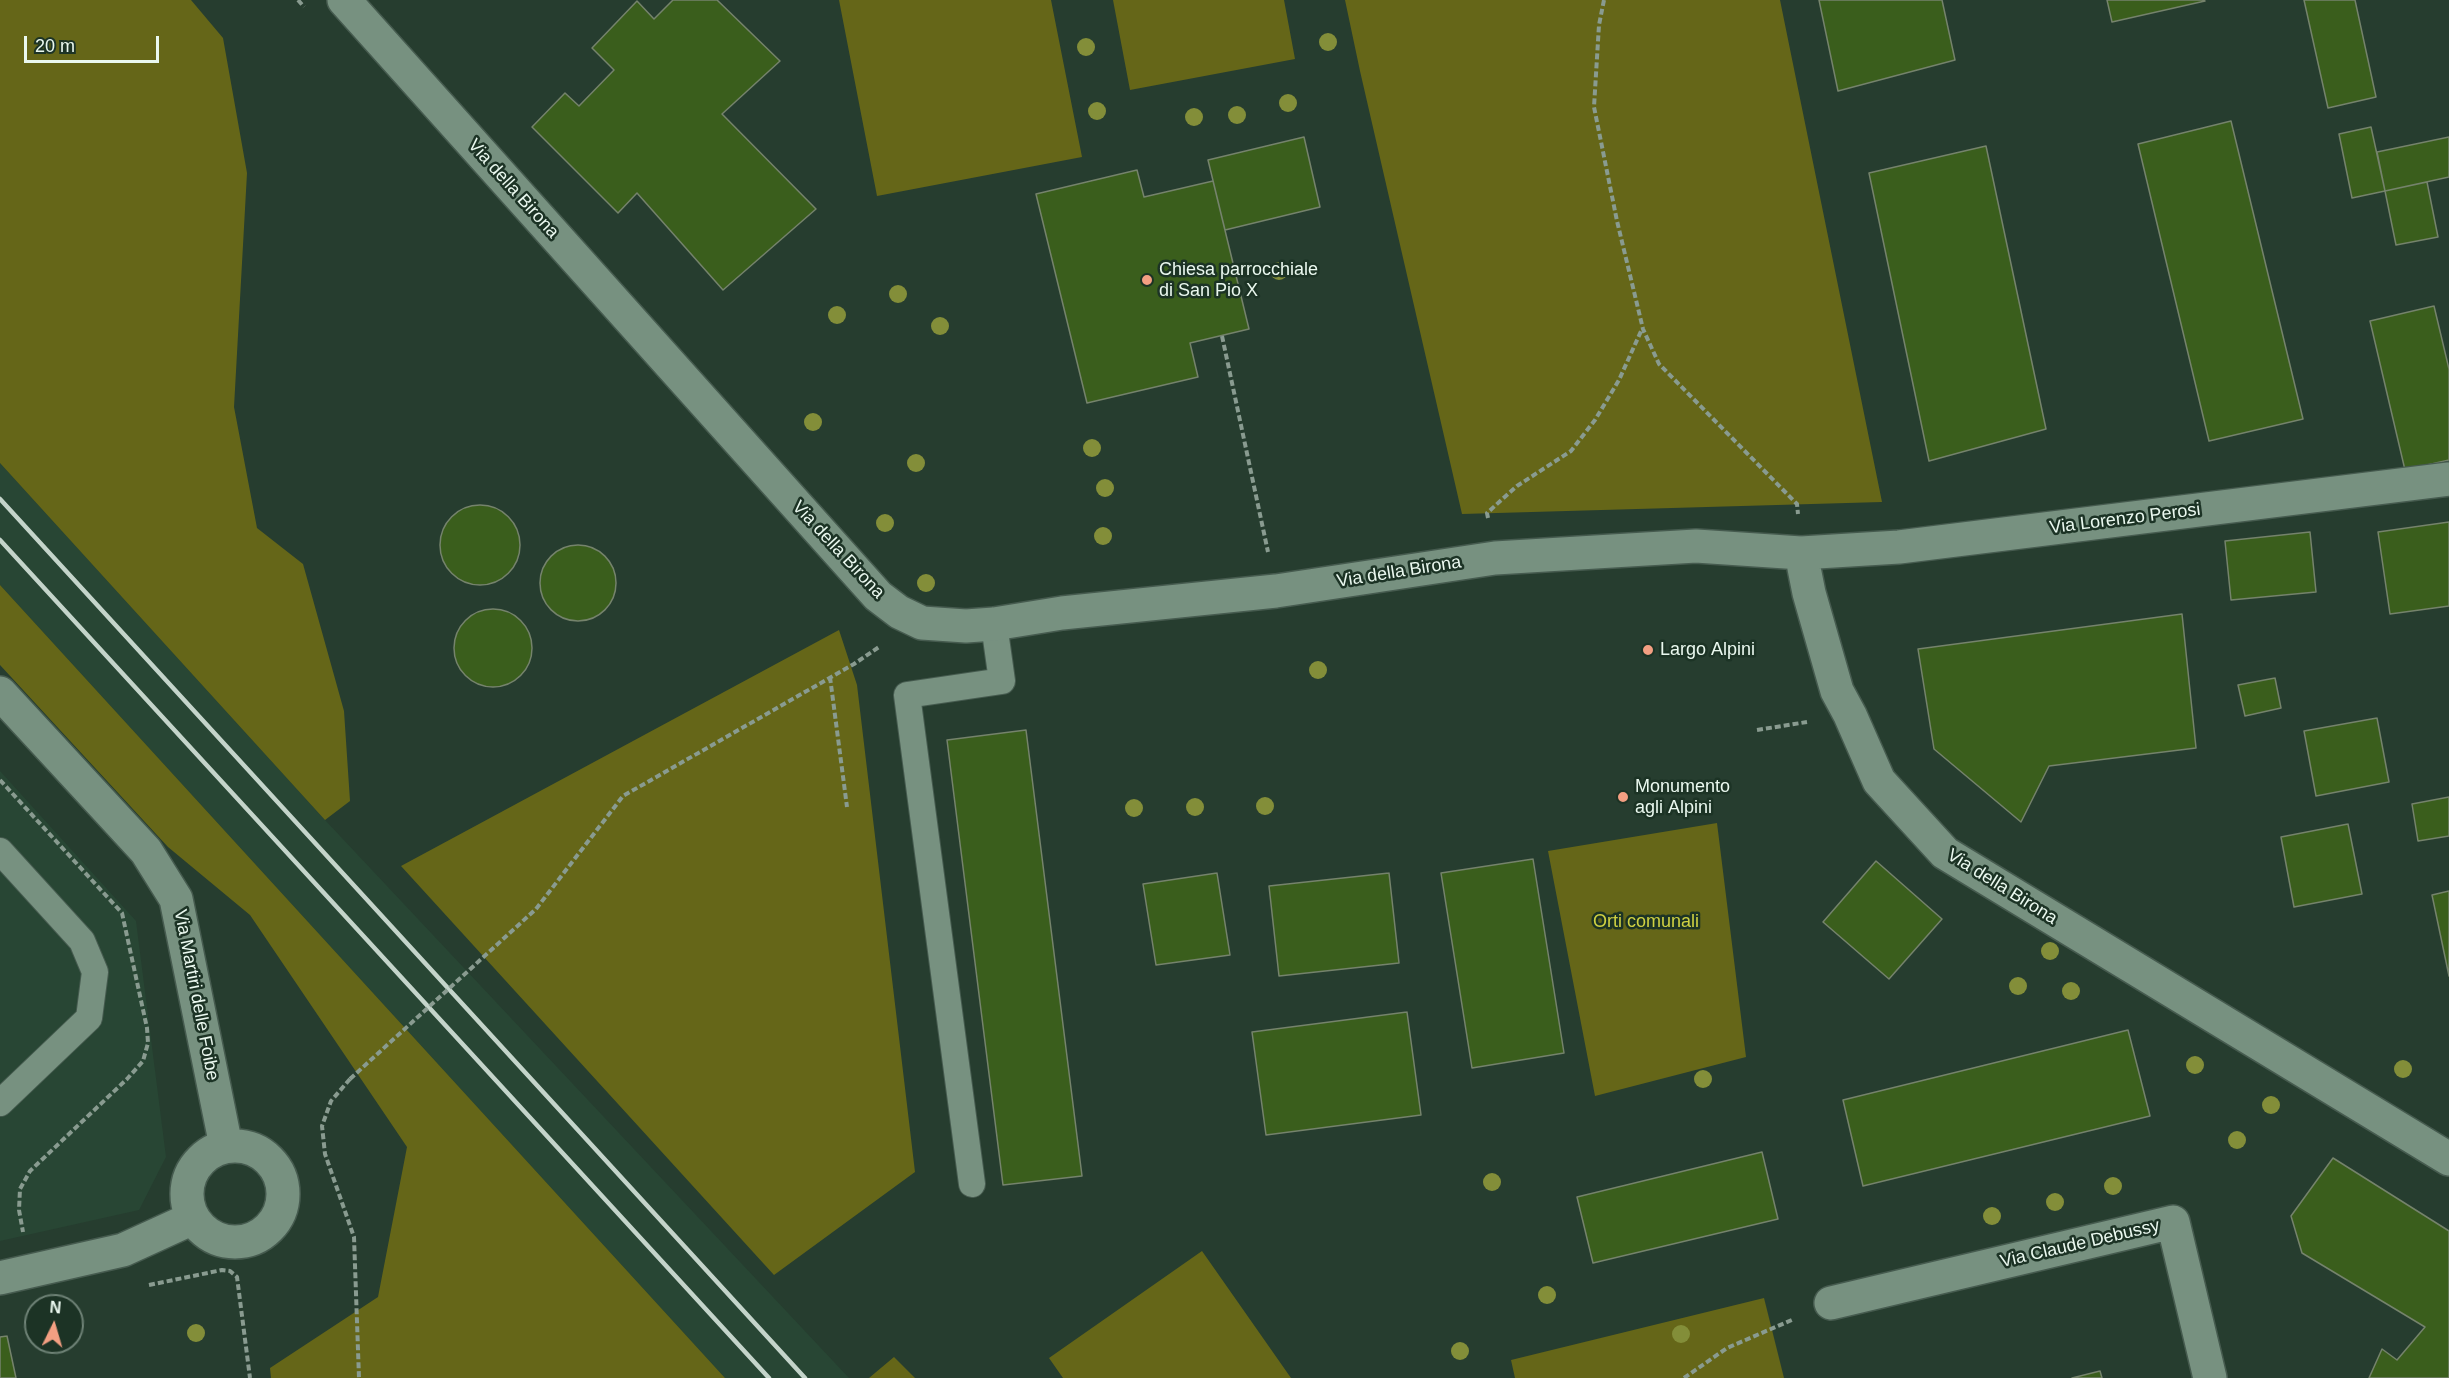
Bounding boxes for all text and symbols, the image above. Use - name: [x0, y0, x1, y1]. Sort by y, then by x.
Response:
- scale bar: [27, 24, 162, 62]
- text: 20 m: [35, 36, 75, 56]
- street label: Via della Birona: [463, 135, 563, 243]
- place label: Chiesa parrocchiale di San Pio X: [1159, 259, 1318, 302]
- marker: Chiesa parrocchiale di San Pio X: [1140, 273, 1154, 287]
- street label: Via della Birona: [787, 497, 889, 603]
- street label: Via Lorenzo Perosi: [2048, 499, 2202, 539]
- street label: Via della Birona: [1335, 551, 1463, 593]
- place label: Largo Alpini: [1660, 639, 1755, 661]
- marker: Largo Alpini: [1641, 643, 1655, 657]
- place label: Monumento agli Alpini: [1635, 776, 1730, 818]
- marker: Monumento agli Alpini: [1616, 790, 1630, 804]
- street label: Via della Birona: [1943, 845, 2061, 929]
- street label: Via Martiri delle Foibe: [169, 908, 223, 1082]
- park label: Orti comunali: [1593, 911, 1699, 933]
- street label: Via Claude Debussy: [1998, 1215, 2162, 1273]
- north arrow: [24, 1294, 84, 1354]
- text: N: [49, 1299, 62, 1317]

